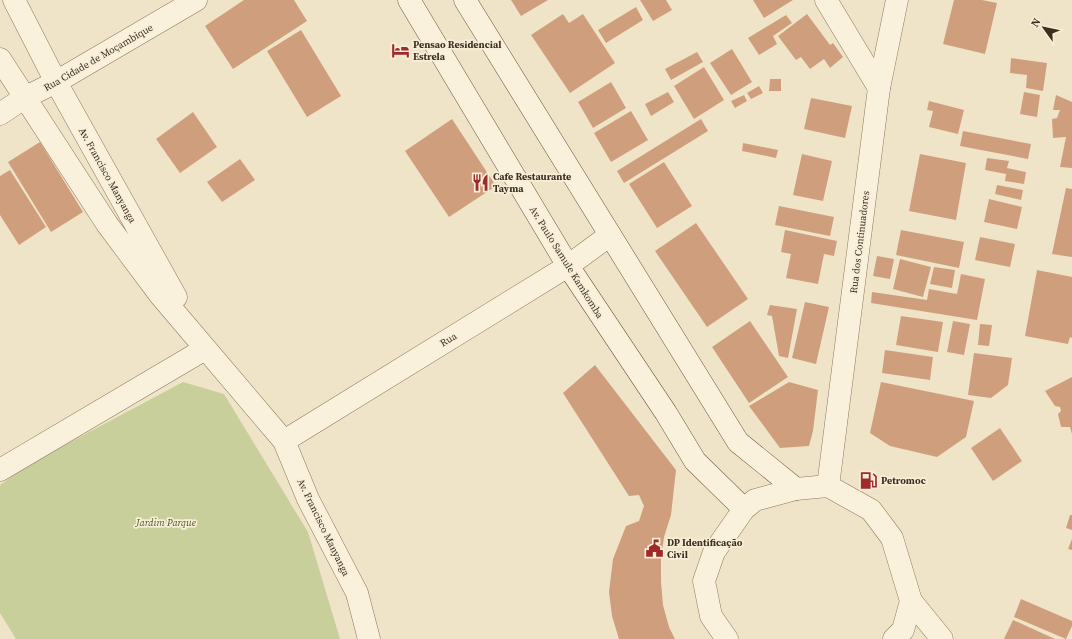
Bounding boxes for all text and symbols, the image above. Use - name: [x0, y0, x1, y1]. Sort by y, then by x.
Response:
- north arrow: [1024, 8, 1064, 48]
- text: N: [1028, 15, 1045, 30]
- street label: Rua Cidade de Moçambique: [41, 21, 155, 94]
- place label: Pensao Residencial Estrela: [413, 38, 502, 63]
- hotel icon: Pensao Residencial Estrela: [390, 40, 410, 60]
- street label: Av. Francisco Manyanga: [76, 125, 140, 226]
- place label: Cafe Restaurante Tayma: [493, 170, 571, 195]
- restaurant icon: Cafe Restaurante Tayma: [470, 172, 490, 192]
- street label: Rua dos Continuadores: [847, 190, 872, 294]
- street label: Av. Paulo Samule Kamkomba: [527, 204, 607, 321]
- street label: Rua: [437, 329, 460, 350]
- fuel station icon: Petromoc: [858, 470, 878, 490]
- place label: Petromoc: [881, 474, 926, 487]
- street label: Av. Francisco Manyanga: [294, 476, 353, 579]
- park label: Jardim Parque: [134, 516, 196, 529]
- place label: DP Identificação Civil: [667, 536, 743, 561]
- public building icon: DP Identificação Civil: [644, 538, 664, 558]

